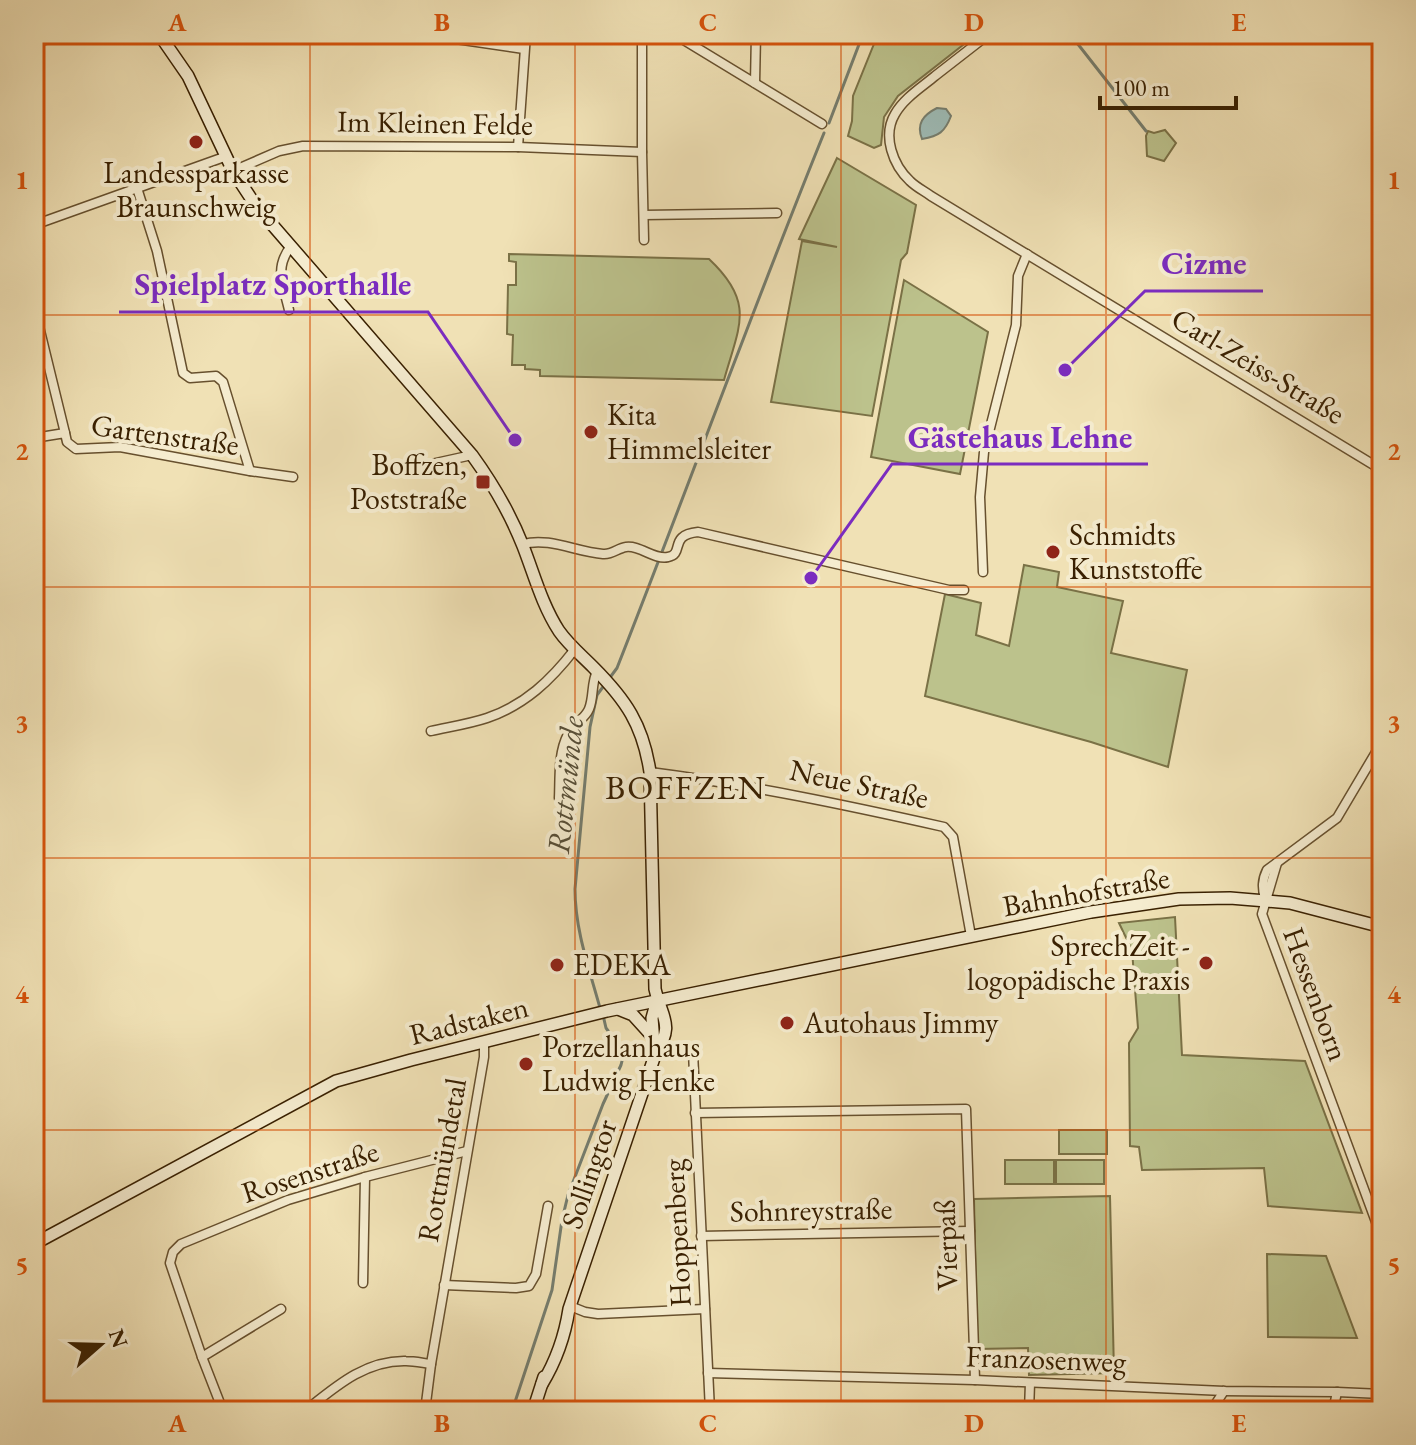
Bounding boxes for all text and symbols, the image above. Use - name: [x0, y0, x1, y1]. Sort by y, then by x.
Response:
- text: A: [167, 5, 187, 39]
- text: B: [434, 5, 450, 39]
- text: C: [699, 5, 717, 39]
- text: D: [964, 5, 984, 39]
- text: E: [1232, 5, 1247, 39]
- scale bar: [1100, 60, 1236, 110]
- text: 100 m: [1112, 72, 1170, 103]
- street label: Im Kleinen Felde: [337, 101, 533, 144]
- marker: Landessparkasse Braunschweig: [187, 133, 205, 151]
- place label: Landessparkasse Braunschweig: [103, 153, 289, 226]
- text: 1: [15, 163, 29, 197]
- text: 1: [1387, 163, 1401, 197]
- callout: Cizme: [1145, 235, 1263, 291]
- text: Cizme: [1161, 242, 1247, 284]
- callout: Spielplatz Sporthalle: [119, 256, 428, 312]
- text: Spielplatz Sporthalle: [135, 263, 411, 305]
- street label: Carl-Zeiss-Straße: [1164, 298, 1352, 433]
- place label: Kita Himmelsleiter: [607, 395, 771, 468]
- street label: Gartenstraße: [89, 405, 241, 464]
- callout: Gästehaus Lehne: [892, 408, 1148, 464]
- text: Gästehaus Lehne: [908, 416, 1132, 458]
- marker: Kita Himmelsleiter: [582, 423, 600, 441]
- text: 2: [15, 434, 29, 468]
- text: 2: [1387, 434, 1401, 468]
- place label: Boffzen, Poststraße: [350, 445, 467, 518]
- marker: Boffzen, Poststraße: [474, 473, 492, 491]
- place label: Schmidts Kunststoffe: [1069, 515, 1202, 588]
- marker: Schmidts Kunststoffe: [1044, 543, 1062, 561]
- text: 3: [15, 706, 29, 740]
- text: 3: [1387, 706, 1401, 740]
- water label: Rottmünde: [537, 713, 593, 856]
- street label: Neue Straße: [786, 750, 932, 817]
- district label: BOFFZEN: [605, 765, 767, 809]
- street label: Bahnhofstraße: [999, 858, 1172, 925]
- street label: Hessenborn: [1274, 922, 1359, 1066]
- place label: SprechZeit - logopädische Praxis: [967, 926, 1190, 999]
- place label: EDEKA: [573, 945, 671, 984]
- marker: SprechZeit - logopädische Praxis: [1197, 954, 1215, 972]
- marker: EDEKA: [548, 956, 566, 974]
- text: 4: [15, 977, 29, 1011]
- text: 4: [1387, 977, 1401, 1011]
- street label: Radstaken: [405, 987, 533, 1054]
- place label: Autohaus Jimmy: [802, 1003, 999, 1042]
- marker: Autohaus Jimmy: [778, 1014, 796, 1032]
- place label: Porzellanhaus Ludwig Henke: [542, 1027, 715, 1100]
- marker: Porzellanhaus Ludwig Henke: [517, 1055, 535, 1073]
- street label: Rottmündetal: [408, 1075, 475, 1245]
- street label: Sollingtor: [552, 1114, 625, 1234]
- street label: Rosenstraße: [237, 1131, 383, 1212]
- street label: Hoppenberg: [653, 1157, 700, 1308]
- street label: Sohnreystraße: [729, 1189, 893, 1230]
- street label: Vierpaß: [924, 1199, 967, 1291]
- text: 5: [15, 1248, 29, 1282]
- text: 5: [1387, 1248, 1401, 1282]
- north arrow: [60, 1305, 140, 1385]
- text: N: [102, 1325, 135, 1352]
- street label: Franzosenweg: [965, 1336, 1128, 1381]
- text: A: [167, 1406, 187, 1440]
- text: B: [434, 1406, 450, 1440]
- text: C: [699, 1406, 717, 1440]
- text: D: [964, 1406, 984, 1440]
- text: E: [1232, 1406, 1247, 1440]

